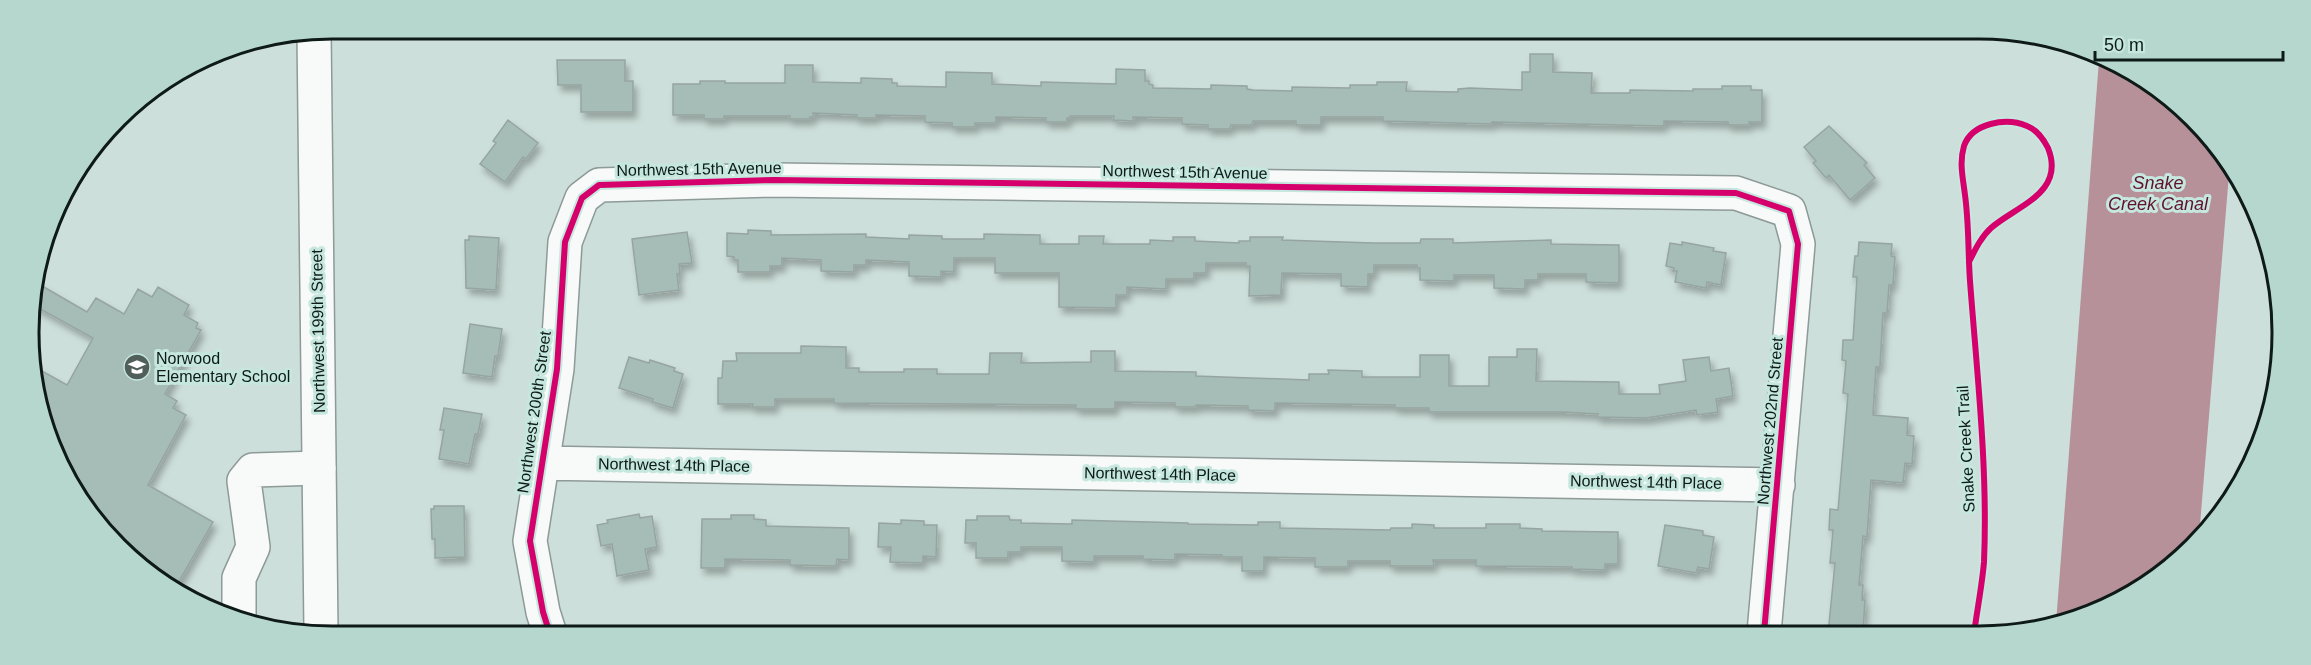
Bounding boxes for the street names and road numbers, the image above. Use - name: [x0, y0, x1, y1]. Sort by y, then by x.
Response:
- street label: Northwest 15th Avenue: [616, 159, 782, 179]
- street label: Northwest 15th Avenue: [1102, 162, 1268, 182]
- street label: Northwest 199th Street: [308, 248, 328, 413]
- street label: Northwest 200th Street: [514, 329, 554, 494]
- street label: Northwest 202nd Street: [1754, 336, 1786, 505]
- street label: Snake Creek Trail: [1954, 385, 1978, 513]
- street label: Northwest 14th Place: [598, 455, 750, 475]
- street label: Northwest 14th Place: [1084, 464, 1236, 484]
- street label: Northwest 14th Place: [1570, 472, 1722, 492]

